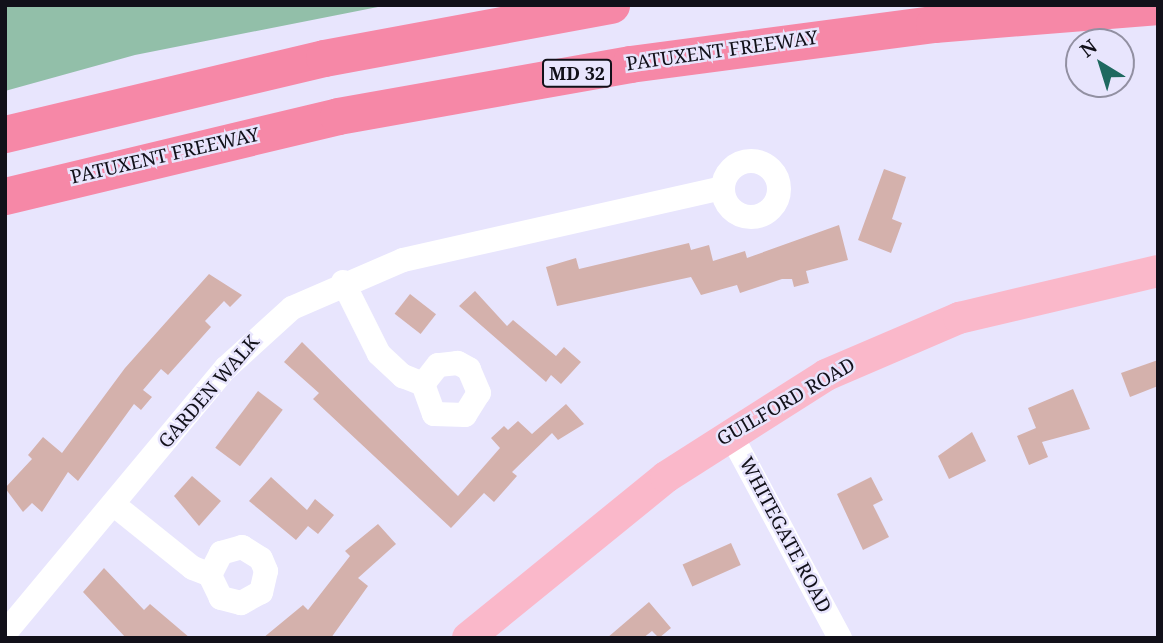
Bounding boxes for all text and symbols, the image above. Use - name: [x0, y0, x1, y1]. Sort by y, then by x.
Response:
- street label: PATUXENT FREEWAY: [625, 26, 819, 76]
- north arrow: [1065, 28, 1135, 98]
- text: N: [1074, 33, 1102, 63]
- road number: MD 32: [542, 58, 612, 88]
- street label: PATUXENT FREEWAY: [68, 123, 262, 189]
- street label: GARDEN WALK: [154, 331, 264, 453]
- street label: GUILFORD ROAD: [713, 353, 859, 451]
- street label: WHITEGATE ROAD: [734, 453, 836, 617]

